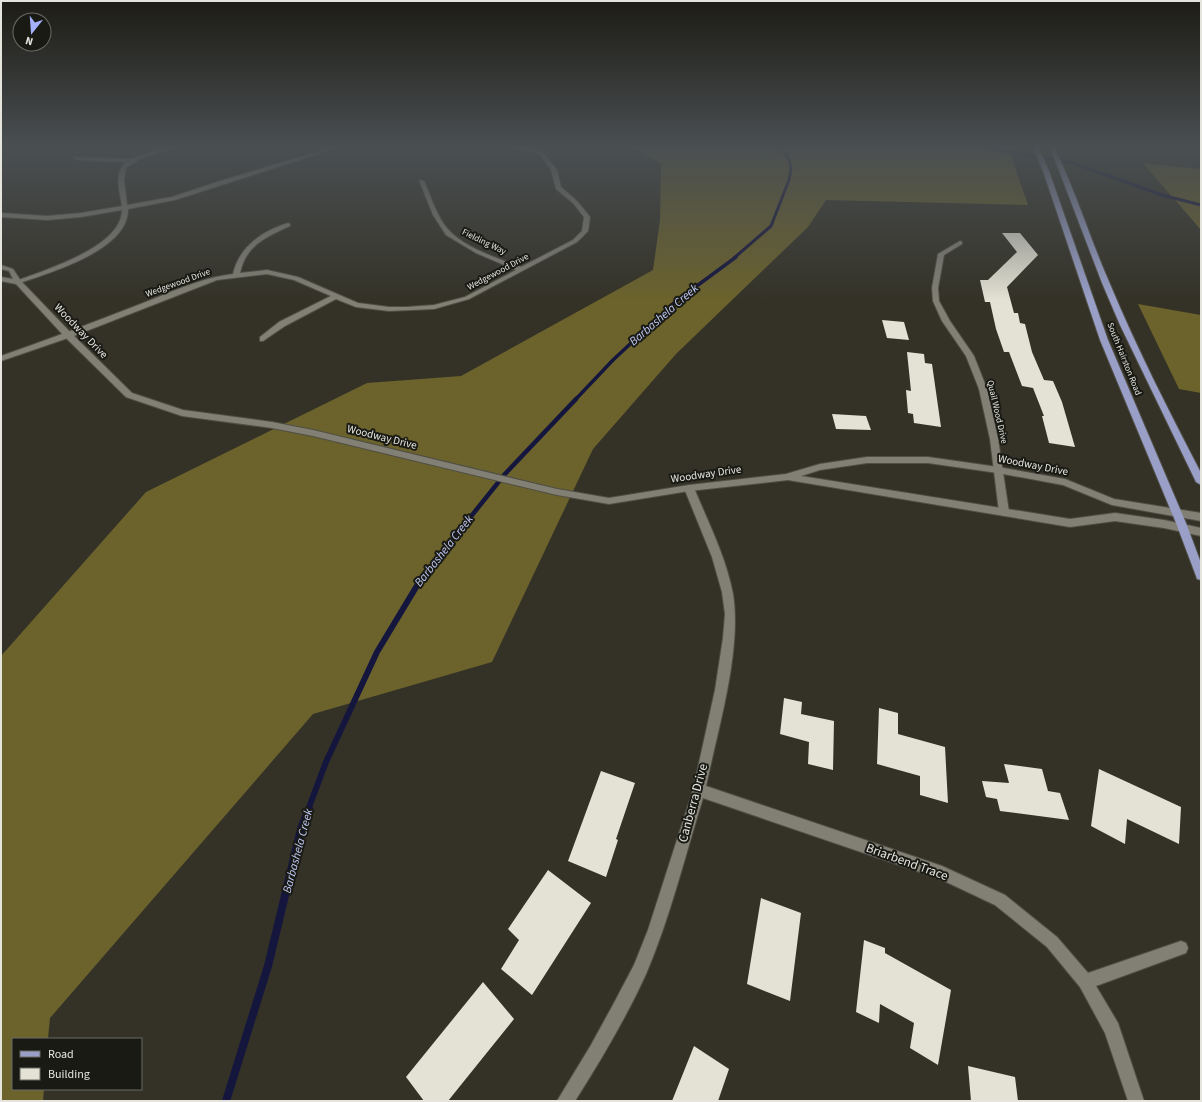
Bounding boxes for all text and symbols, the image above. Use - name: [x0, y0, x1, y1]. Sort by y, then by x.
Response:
- north arrow: [12, 12, 52, 52]
- text: N: [24, 33, 35, 49]
- street label: Fielding Way: [460, 226, 509, 259]
- street label: Wedgewood Drive: [465, 250, 532, 294]
- street label: Wedgewood Drive: [144, 265, 213, 301]
- water label: Barbashela Creek: [626, 280, 703, 350]
- street label: Woodway Drive: [51, 300, 111, 362]
- street label: South Hairston Road: [1103, 321, 1145, 397]
- street label: Quail Wood Drive: [983, 379, 1011, 446]
- street label: Woodway Drive: [346, 421, 419, 453]
- street label: Woodway Drive: [997, 451, 1070, 479]
- street label: Woodway Drive: [670, 462, 743, 486]
- water label: Barbashela Creek: [411, 511, 478, 590]
- street label: Canberra Drive: [674, 762, 712, 844]
- water label: Barbashela Creek: [279, 807, 318, 895]
- street label: Briarbend Trace: [863, 839, 951, 885]
- legend: [12, 1038, 142, 1090]
- text: Road: [48, 1046, 74, 1063]
- text: Building: [48, 1066, 90, 1083]

